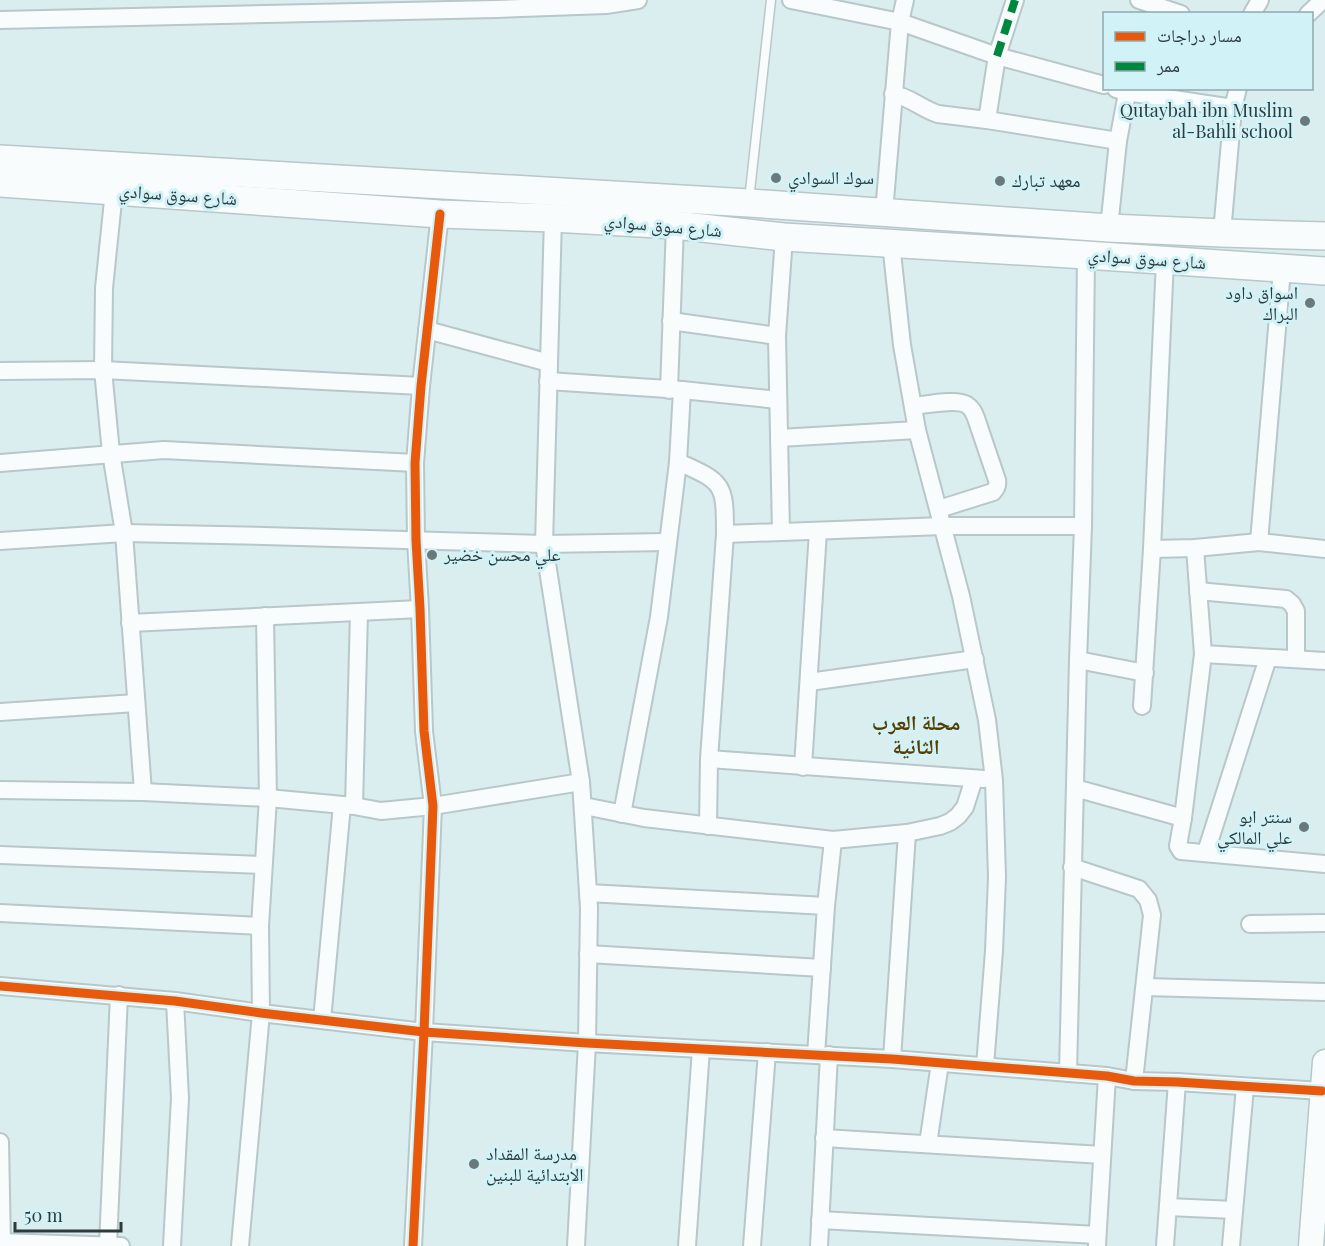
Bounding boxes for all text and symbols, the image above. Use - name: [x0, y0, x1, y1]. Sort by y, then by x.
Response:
- legend: [1103, 12, 1313, 90]
- text: مسار دراجات: [1157, 23, 1242, 47]
- text: ممر: [1156, 53, 1180, 77]
- place label: Qutaybah ibn Muslim al-Bahli school: [1120, 98, 1293, 143]
- marker: Qutaybah ibn Muslim al-Bahli school: [1298, 114, 1312, 128]
- place label: سوك السوادي: [788, 165, 874, 193]
- place label: معهد تبارك: [1012, 168, 1081, 192]
- marker: سوك السوادي: [769, 171, 783, 185]
- marker: معهد تبارك: [993, 174, 1007, 188]
- street label: شارع سوق سوادي: [118, 178, 238, 214]
- street label: شارع سوق سوادي: [603, 208, 723, 246]
- street label: شارع سوق سوادي: [1087, 242, 1207, 278]
- place label: اسواق داود البراك: [1225, 280, 1298, 325]
- marker: اسواق داود البراك: [1303, 296, 1317, 310]
- place label: علي محسن خضير: [443, 542, 561, 570]
- marker: علي محسن خضير: [425, 548, 439, 562]
- district label: محلة العرب الثانية: [872, 707, 960, 759]
- place label: سنتر ابو علي المالكي: [1217, 804, 1292, 853]
- marker: سنتر ابو علي المالكي: [1297, 820, 1311, 834]
- place label: مدرسة المقداد الابتدائية للبنين: [486, 1141, 584, 1186]
- marker: مدرسة المقداد الابتدائية للبنين: [467, 1157, 481, 1171]
- scale bar: [15, 1195, 122, 1233]
- text: 50 m: [24, 1203, 63, 1227]

